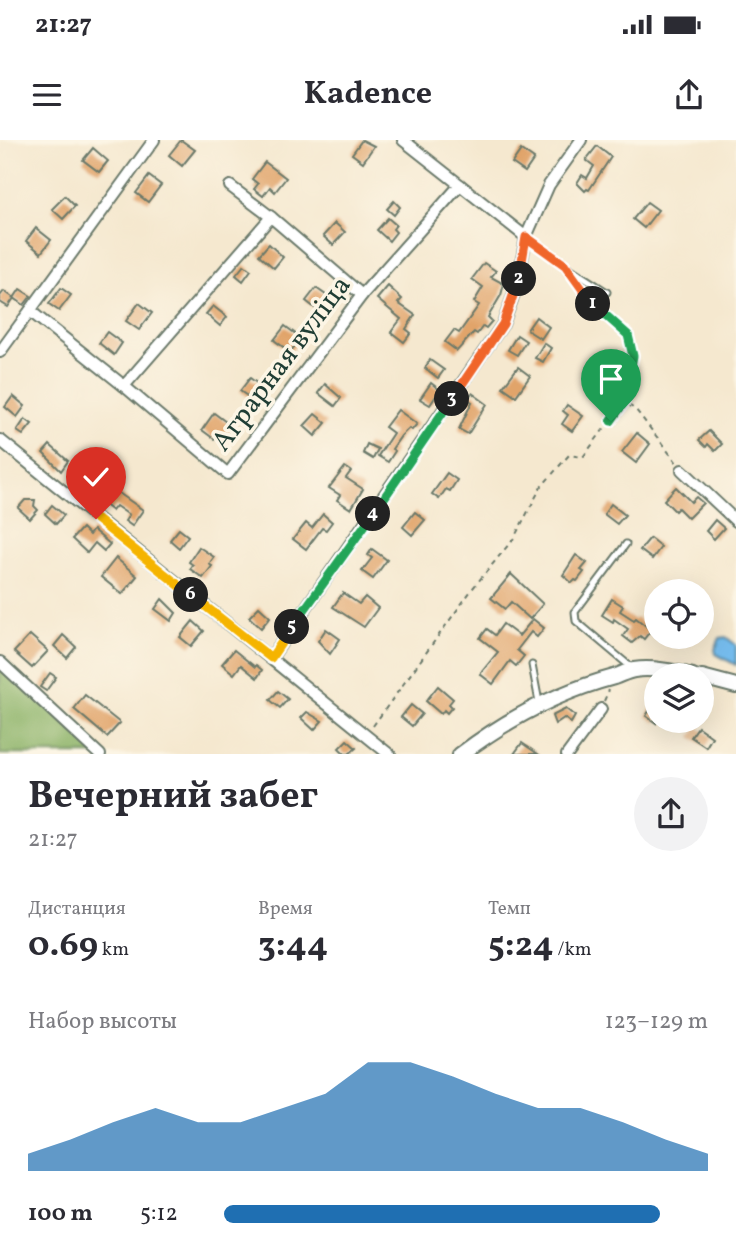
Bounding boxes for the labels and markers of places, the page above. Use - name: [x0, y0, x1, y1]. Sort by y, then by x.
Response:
- pin: 2: [502, 262, 536, 296]
- pin: 1: [576, 286, 610, 322]
- pin: [581, 349, 641, 421]
- pin: 3: [434, 382, 470, 416]
- pin: [66, 447, 126, 519]
- pin: 4: [356, 496, 390, 532]
- pin: 6: [174, 578, 208, 612]
- pin: 5: [274, 610, 310, 644]

